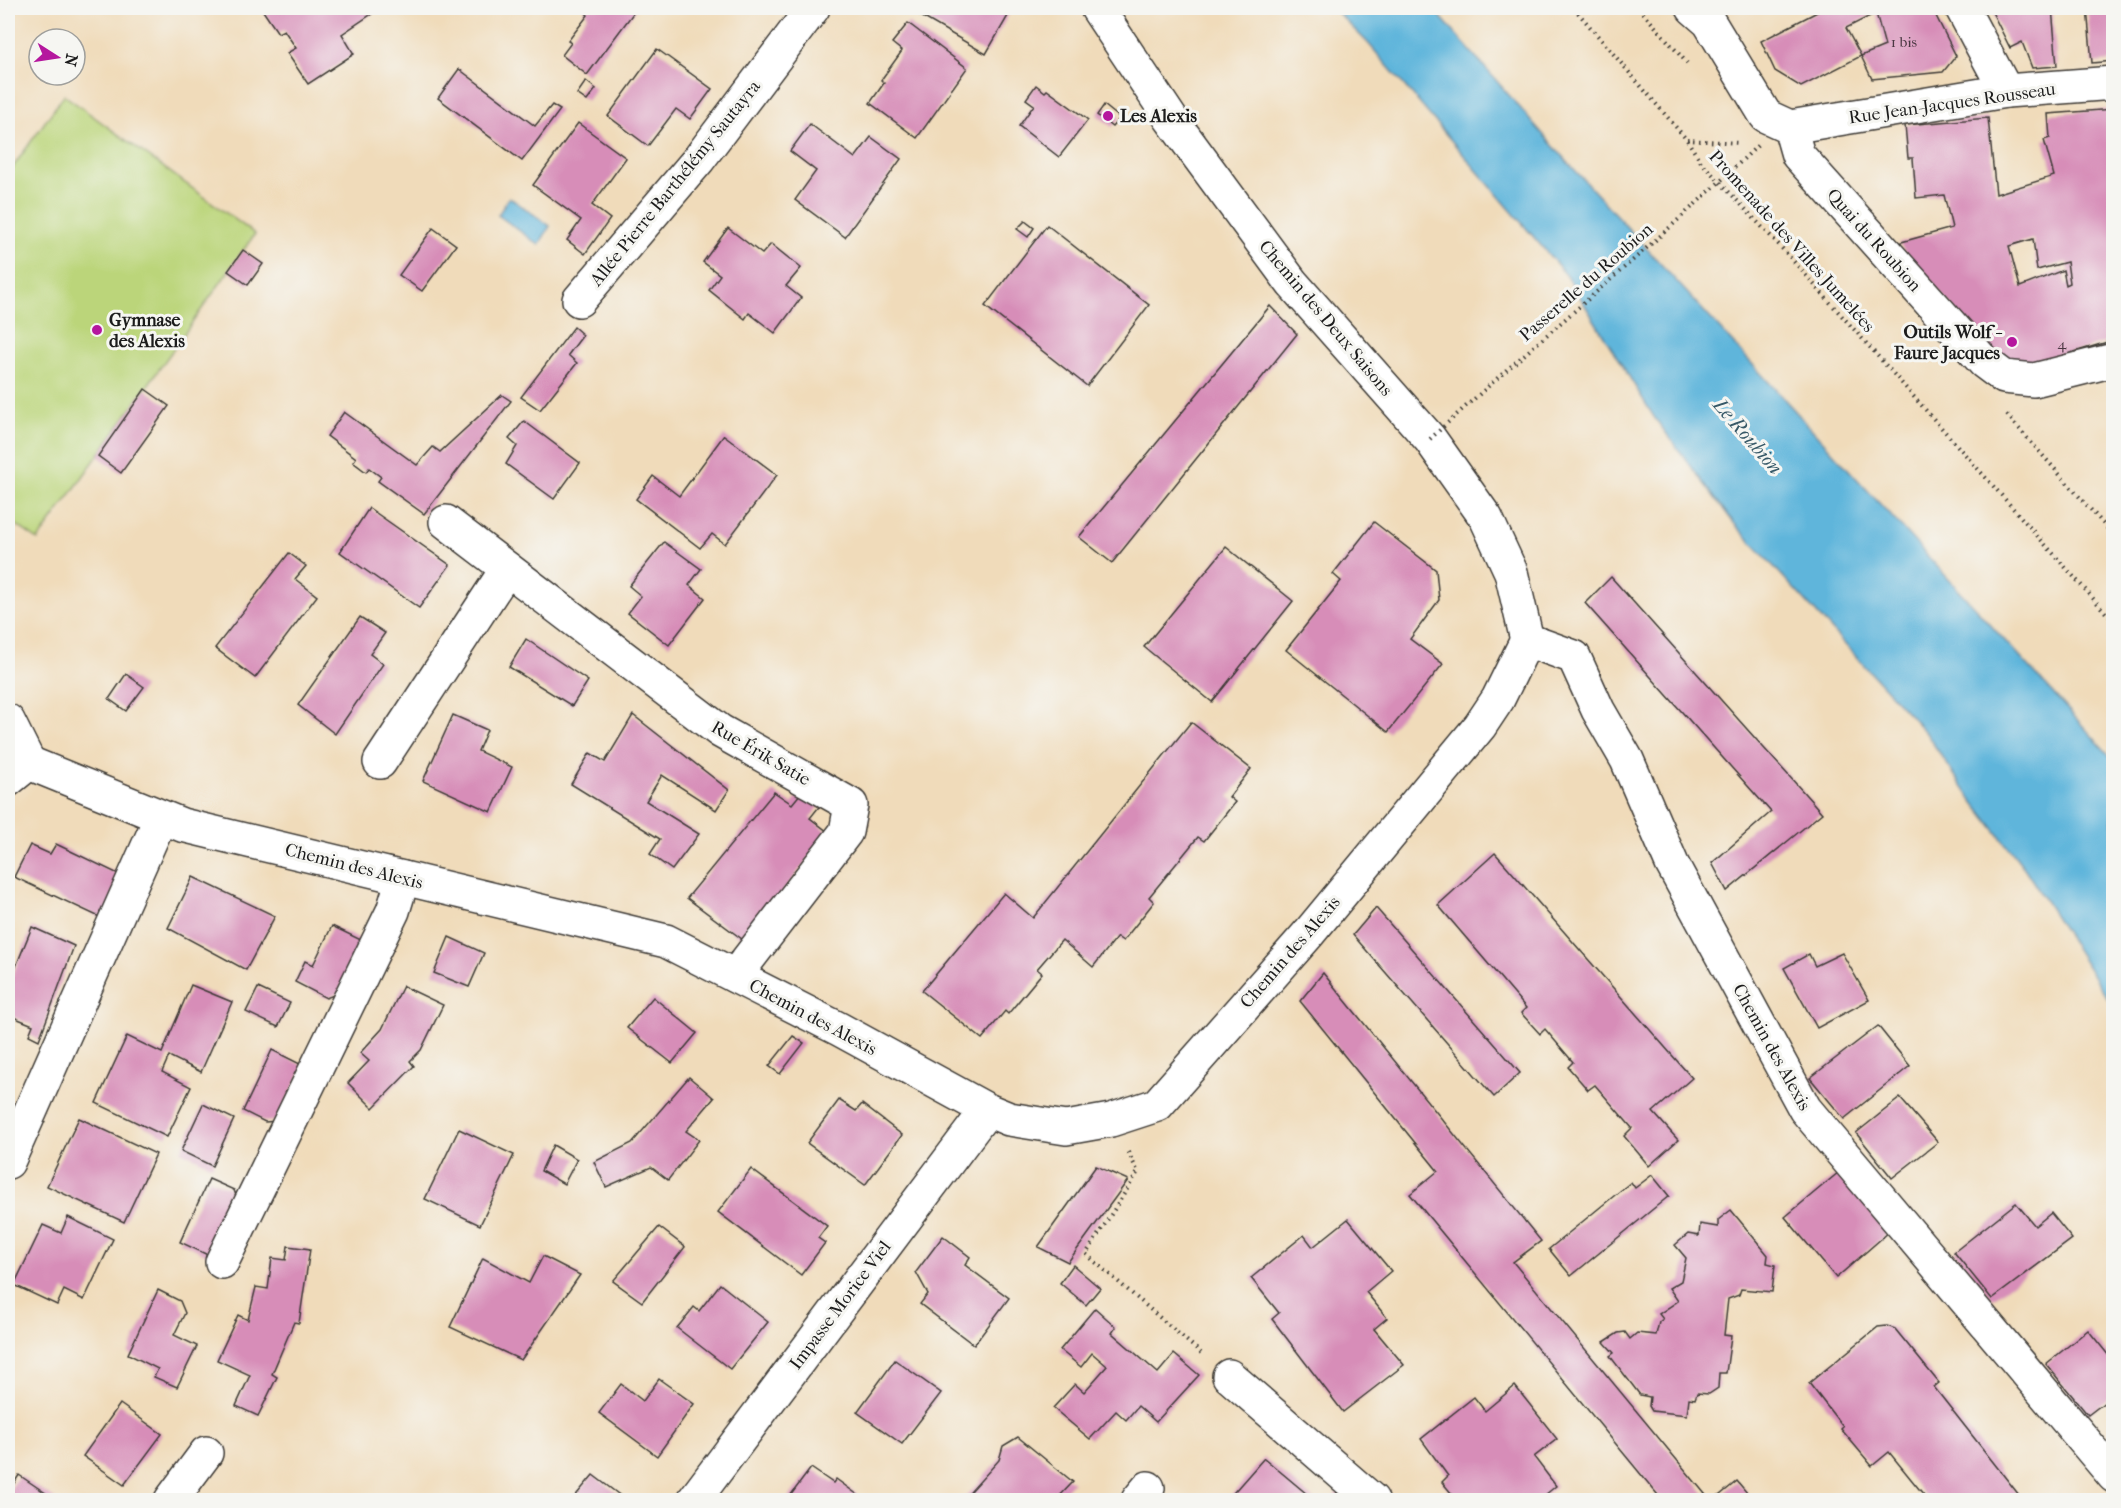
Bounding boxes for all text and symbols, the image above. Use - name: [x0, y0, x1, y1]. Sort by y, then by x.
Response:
- north arrow: [27, 27, 87, 87]
- house number: 1 bis: [1891, 33, 1918, 51]
- text: N: [60, 52, 82, 69]
- street label: Allée Pierre Barthélémy Sautayra: [585, 76, 765, 291]
- street label: Rue Jean-Jacques Rousseau: [1847, 79, 2057, 128]
- place label: Les Alexis: [1120, 106, 1197, 127]
- marker: Les Alexis: [1101, 109, 1115, 123]
- street label: Promenade des Villes Jumelées: [1704, 146, 1879, 337]
- street label: Quai du Roubion: [1822, 185, 1926, 297]
- street label: Passerelle du Roubion: [1515, 218, 1658, 346]
- street label: Chemin des Deux Saisons: [1254, 236, 1397, 401]
- place label: Gymnase des Alexis: [109, 310, 185, 352]
- place label: Outils Wolf - Faure Jacques: [1893, 322, 2003, 364]
- marker: Gymnase des Alexis: [90, 323, 104, 337]
- marker: Outils Wolf - Faure Jacques: [2005, 335, 2019, 349]
- house number: 4: [2058, 335, 2068, 353]
- water label: Le Roubion: [1707, 392, 1787, 479]
- street label: Rue Érik Satie: [707, 716, 815, 790]
- street label: Chemin des Alexis: [283, 839, 425, 894]
- street label: Chemin des Alexis: [1236, 892, 1345, 1013]
- street label: Chemin des Alexis: [745, 975, 880, 1060]
- street label: Chemin des Alexis: [1728, 980, 1815, 1115]
- street label: Impasse Morice Viel: [785, 1237, 896, 1374]

